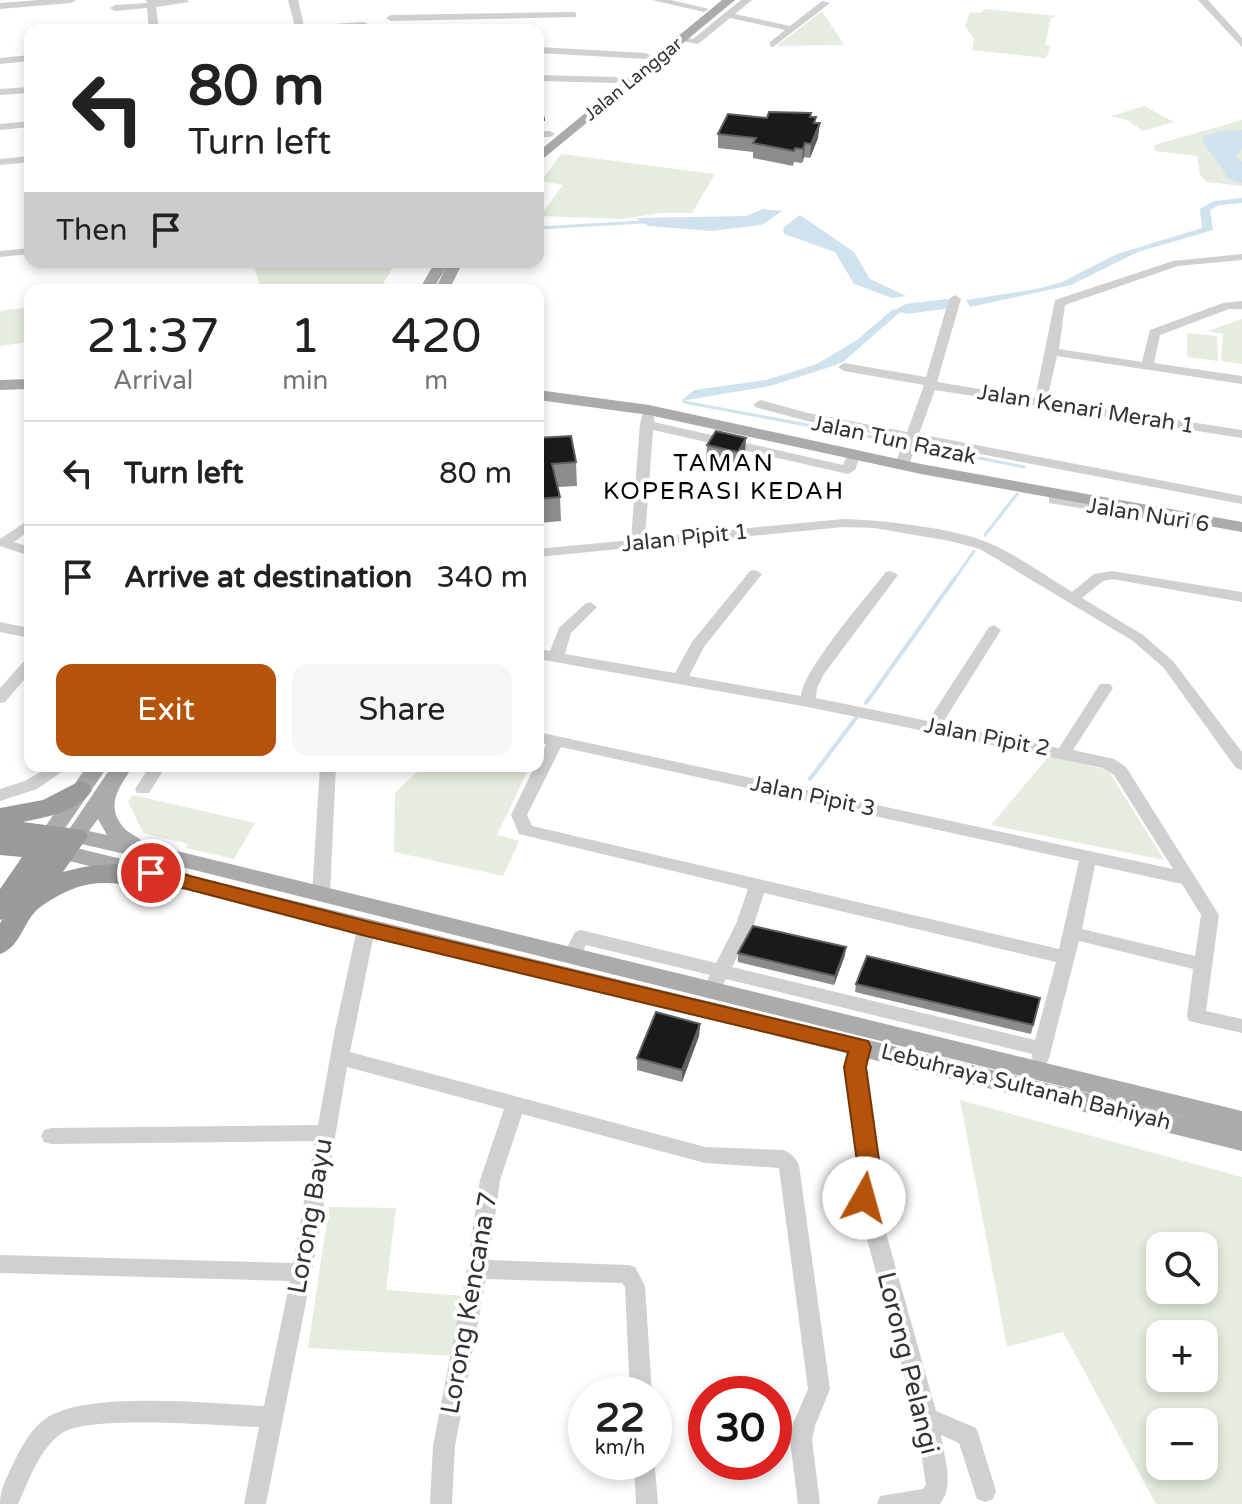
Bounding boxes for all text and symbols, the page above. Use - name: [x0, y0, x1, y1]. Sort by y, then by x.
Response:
- street label: Jalan Langgar: [579, 33, 687, 125]
- text: 80 m: [188, 53, 324, 120]
- icon: left: [56, 56, 160, 160]
- text: Turn left: [188, 121, 331, 164]
- icon: arrive: [144, 208, 188, 252]
- text: Then: [56, 212, 128, 249]
- text: 21:37: [87, 308, 220, 366]
- text: 1: [290, 308, 320, 366]
- text: 420: [391, 308, 481, 366]
- text: Arrival: [113, 365, 193, 396]
- text: min: [282, 365, 328, 396]
- text: m: [424, 365, 448, 396]
- street label: Jalan Kenari Merah 1: [976, 379, 1196, 439]
- street label: Jalan Tun Razak: [809, 410, 979, 470]
- district label: TAMAN KOPERASI KEDAH: [603, 449, 845, 506]
- icon: left: [56, 451, 100, 495]
- text: Turn left: [124, 455, 243, 492]
- text: 80 m: [439, 455, 512, 492]
- street label: Jalan Nuri 6: [1085, 492, 1211, 538]
- street label: Jalan Pipit 1: [621, 518, 749, 558]
- icon: arrive: [56, 555, 100, 599]
- text: Arrive at destination: [124, 559, 412, 596]
- text: 340 m: [436, 559, 528, 596]
- button: Exit: [56, 664, 276, 756]
- button: Share: [292, 664, 512, 756]
- street label: Jalan Pipit 2: [922, 712, 1052, 762]
- street label: Jalan Pipit 3: [748, 770, 878, 822]
- pin: [117, 839, 185, 907]
- icon: arrive: [129, 851, 173, 895]
- street label: Lebuhraya Sultanah Bahiyah: [878, 1038, 1174, 1136]
- street label: Lorong Bayu: [281, 1136, 339, 1296]
- position arrow: [822, 1156, 906, 1240]
- street label: Lorong Kencana 7: [434, 1189, 504, 1417]
- map controls: [1146, 1232, 1218, 1480]
- button: search: [1146, 1232, 1218, 1304]
- street label: Lorong Pelangi: [870, 1269, 946, 1457]
- button: +: [1146, 1320, 1218, 1392]
- speed limit sign: 30: [688, 1376, 792, 1480]
- text: 22: [595, 1394, 645, 1442]
- button: −: [1146, 1408, 1218, 1480]
- text: km/h: [595, 1436, 645, 1460]

